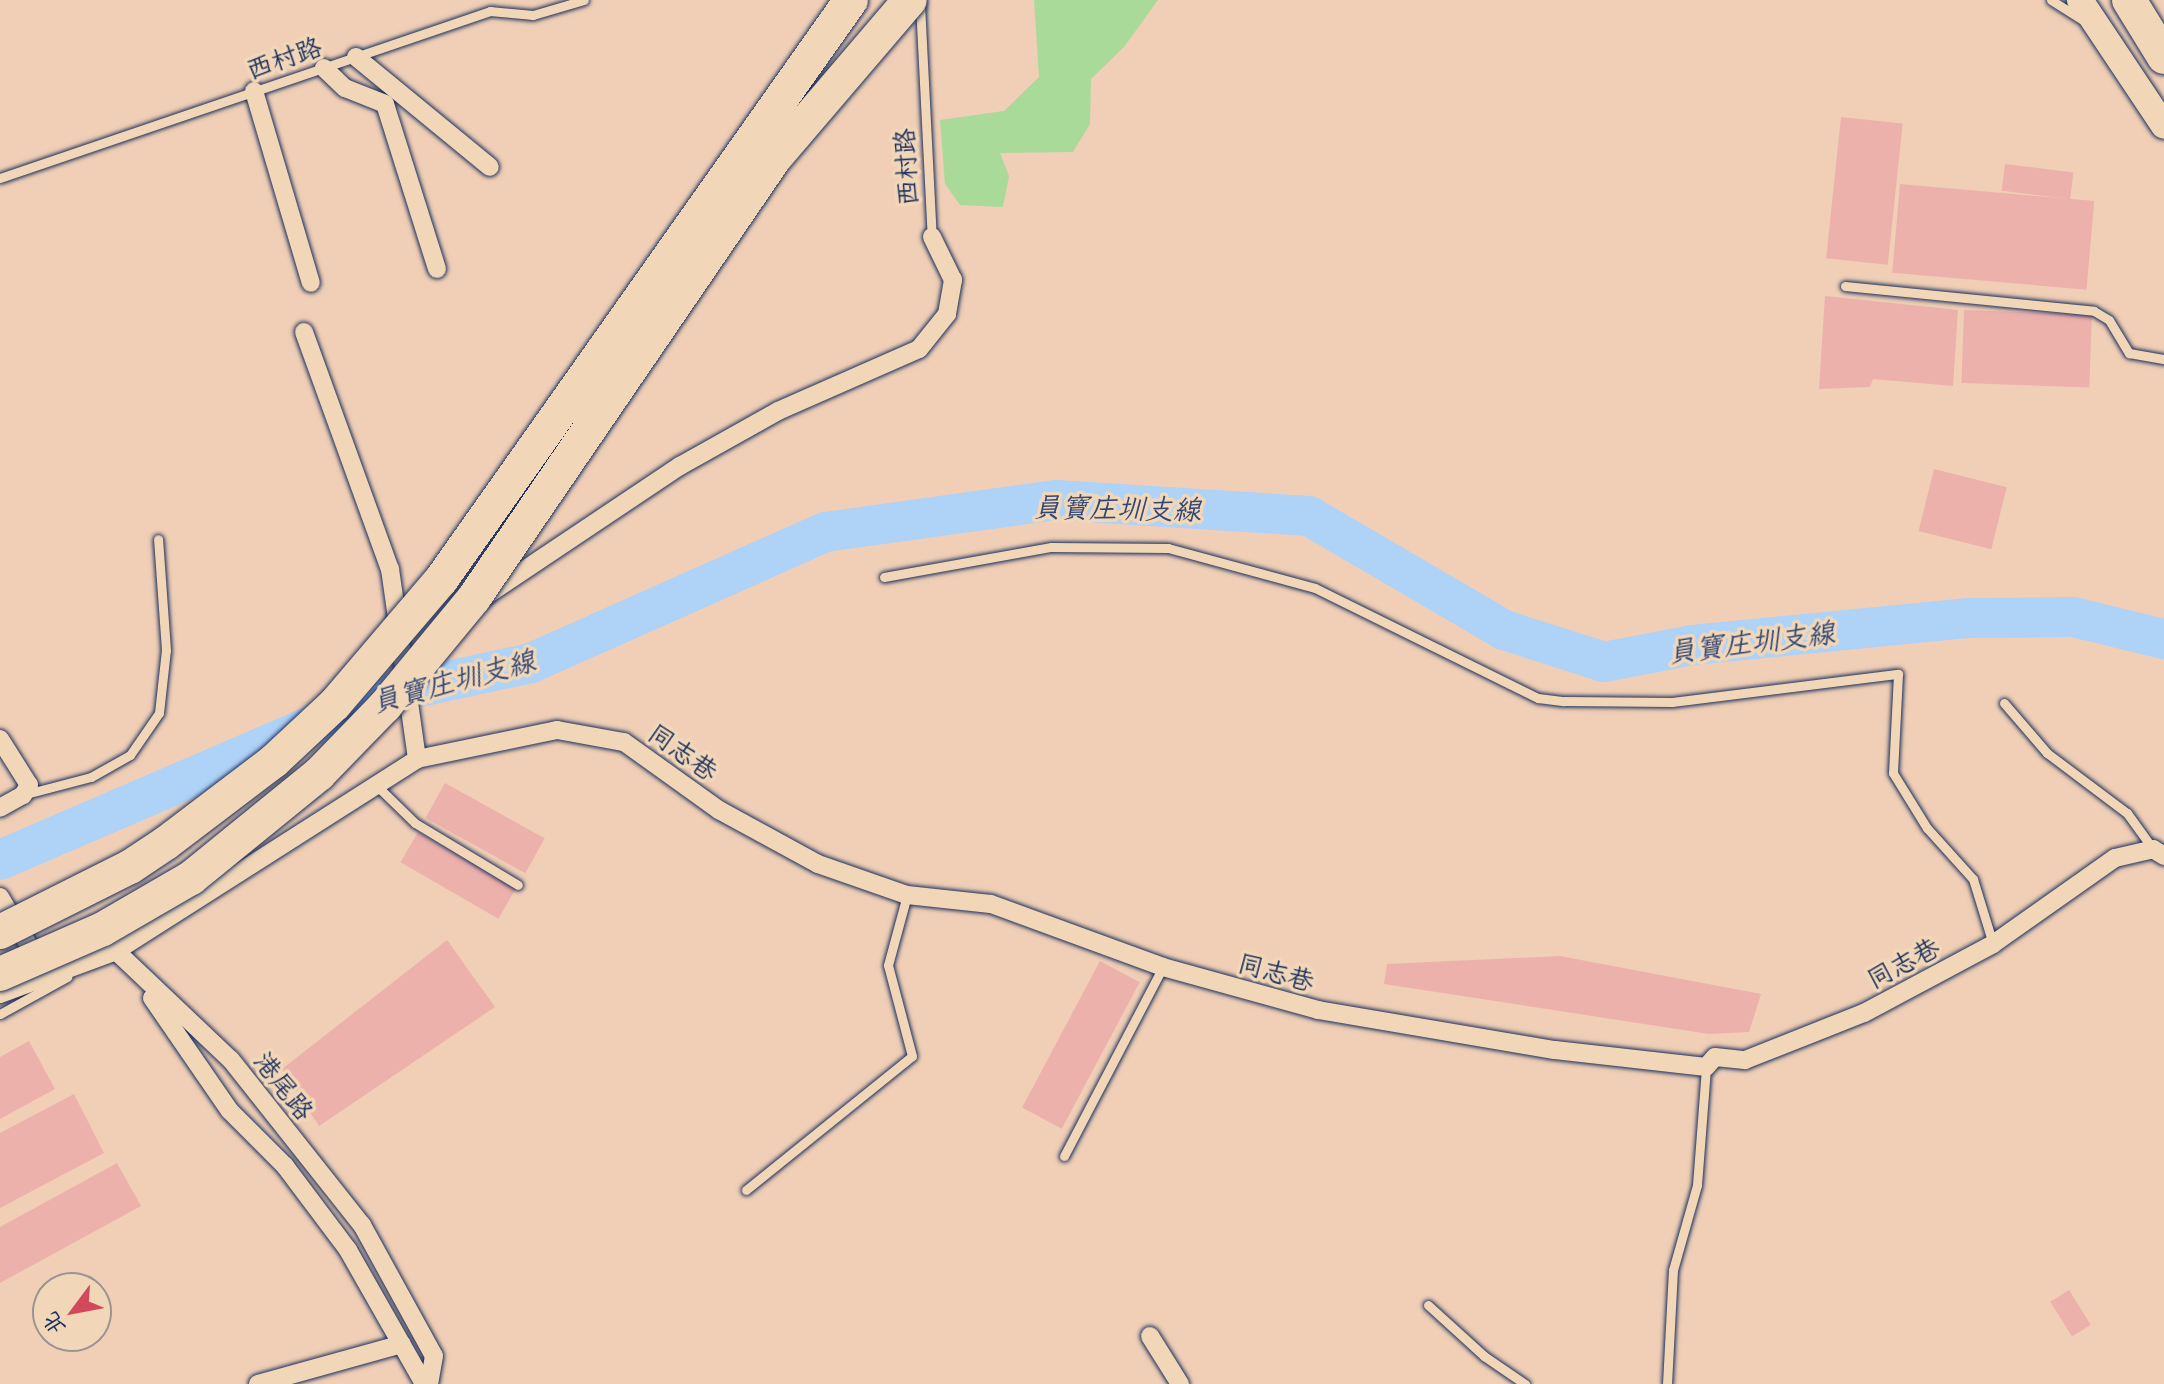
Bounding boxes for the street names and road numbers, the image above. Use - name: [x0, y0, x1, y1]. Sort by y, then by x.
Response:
- street label: 西村路: [242, 31, 326, 85]
- street label: 西村路: [888, 127, 924, 207]
- street label: 同志巷: [642, 717, 724, 787]
- street label: 同志巷: [1861, 931, 1945, 995]
- street label: 同志巷: [1234, 947, 1318, 997]
- street label: 港尾路: [248, 1046, 320, 1126]

